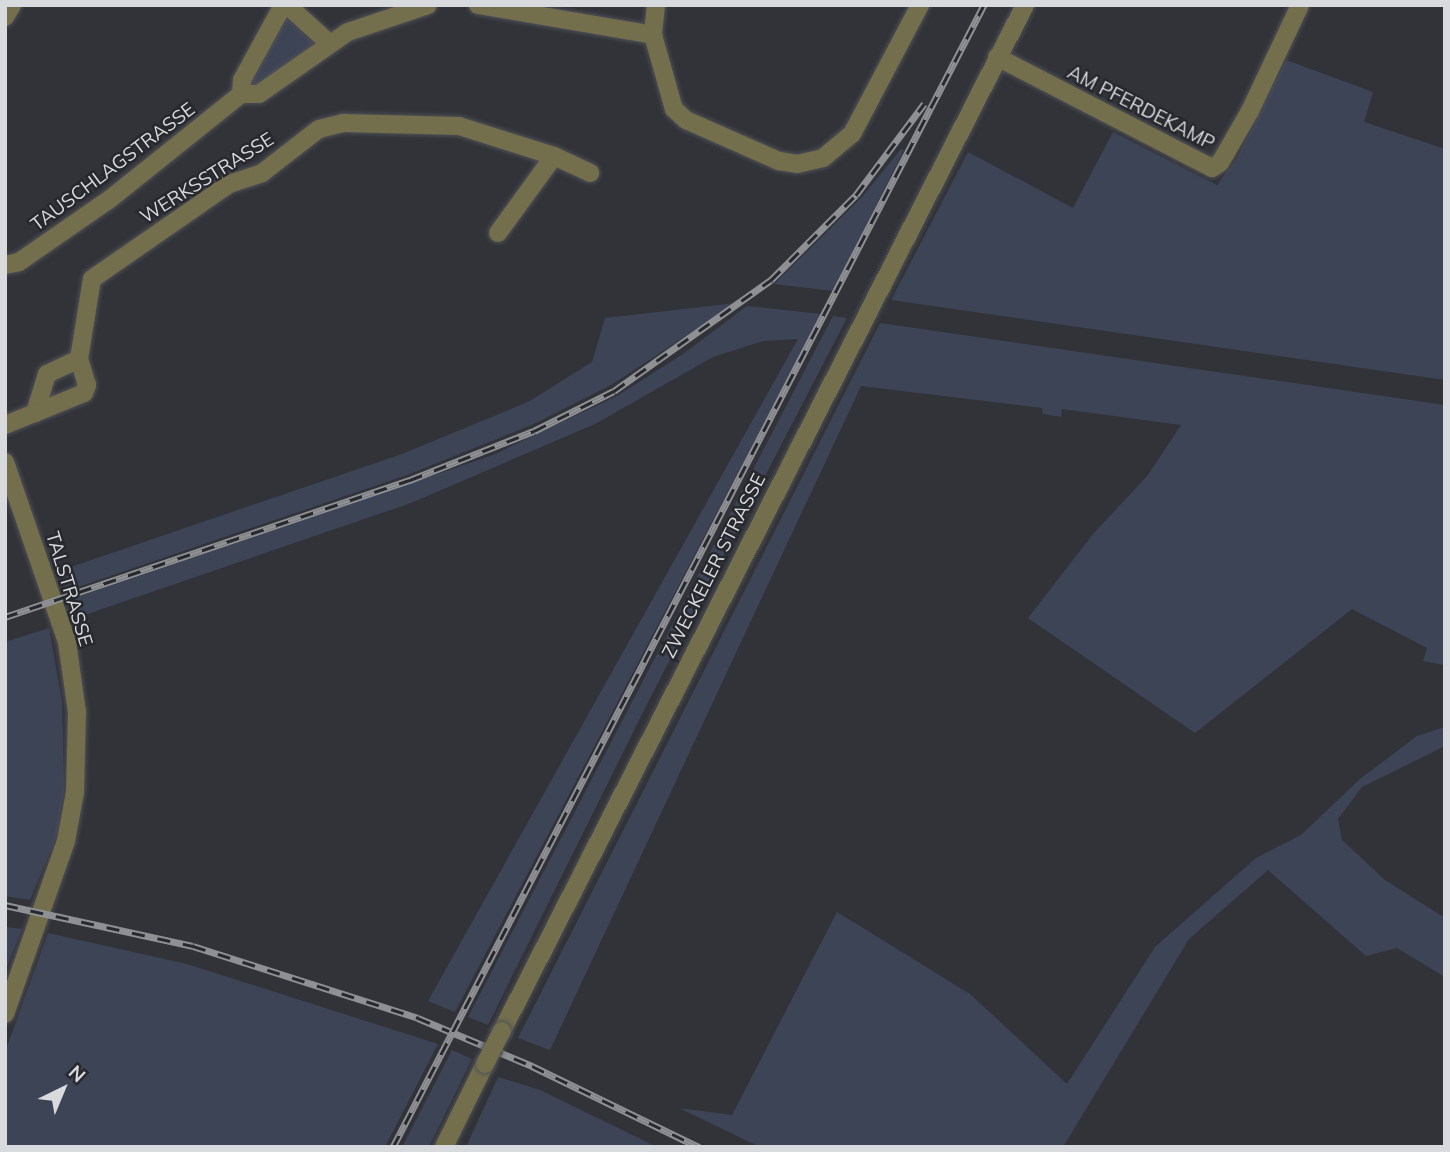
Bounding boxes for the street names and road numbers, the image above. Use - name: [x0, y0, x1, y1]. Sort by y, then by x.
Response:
- street label: AM PFERDEKAMP: [1064, 61, 1218, 155]
- street label: TAUSCHLAGSTRASSE: [27, 98, 199, 236]
- street label: WERKSSTRASSE: [136, 128, 278, 228]
- street label: ZWECKELER STRASSE: [658, 470, 770, 662]
- street label: TALSTRASSE: [41, 529, 97, 649]

